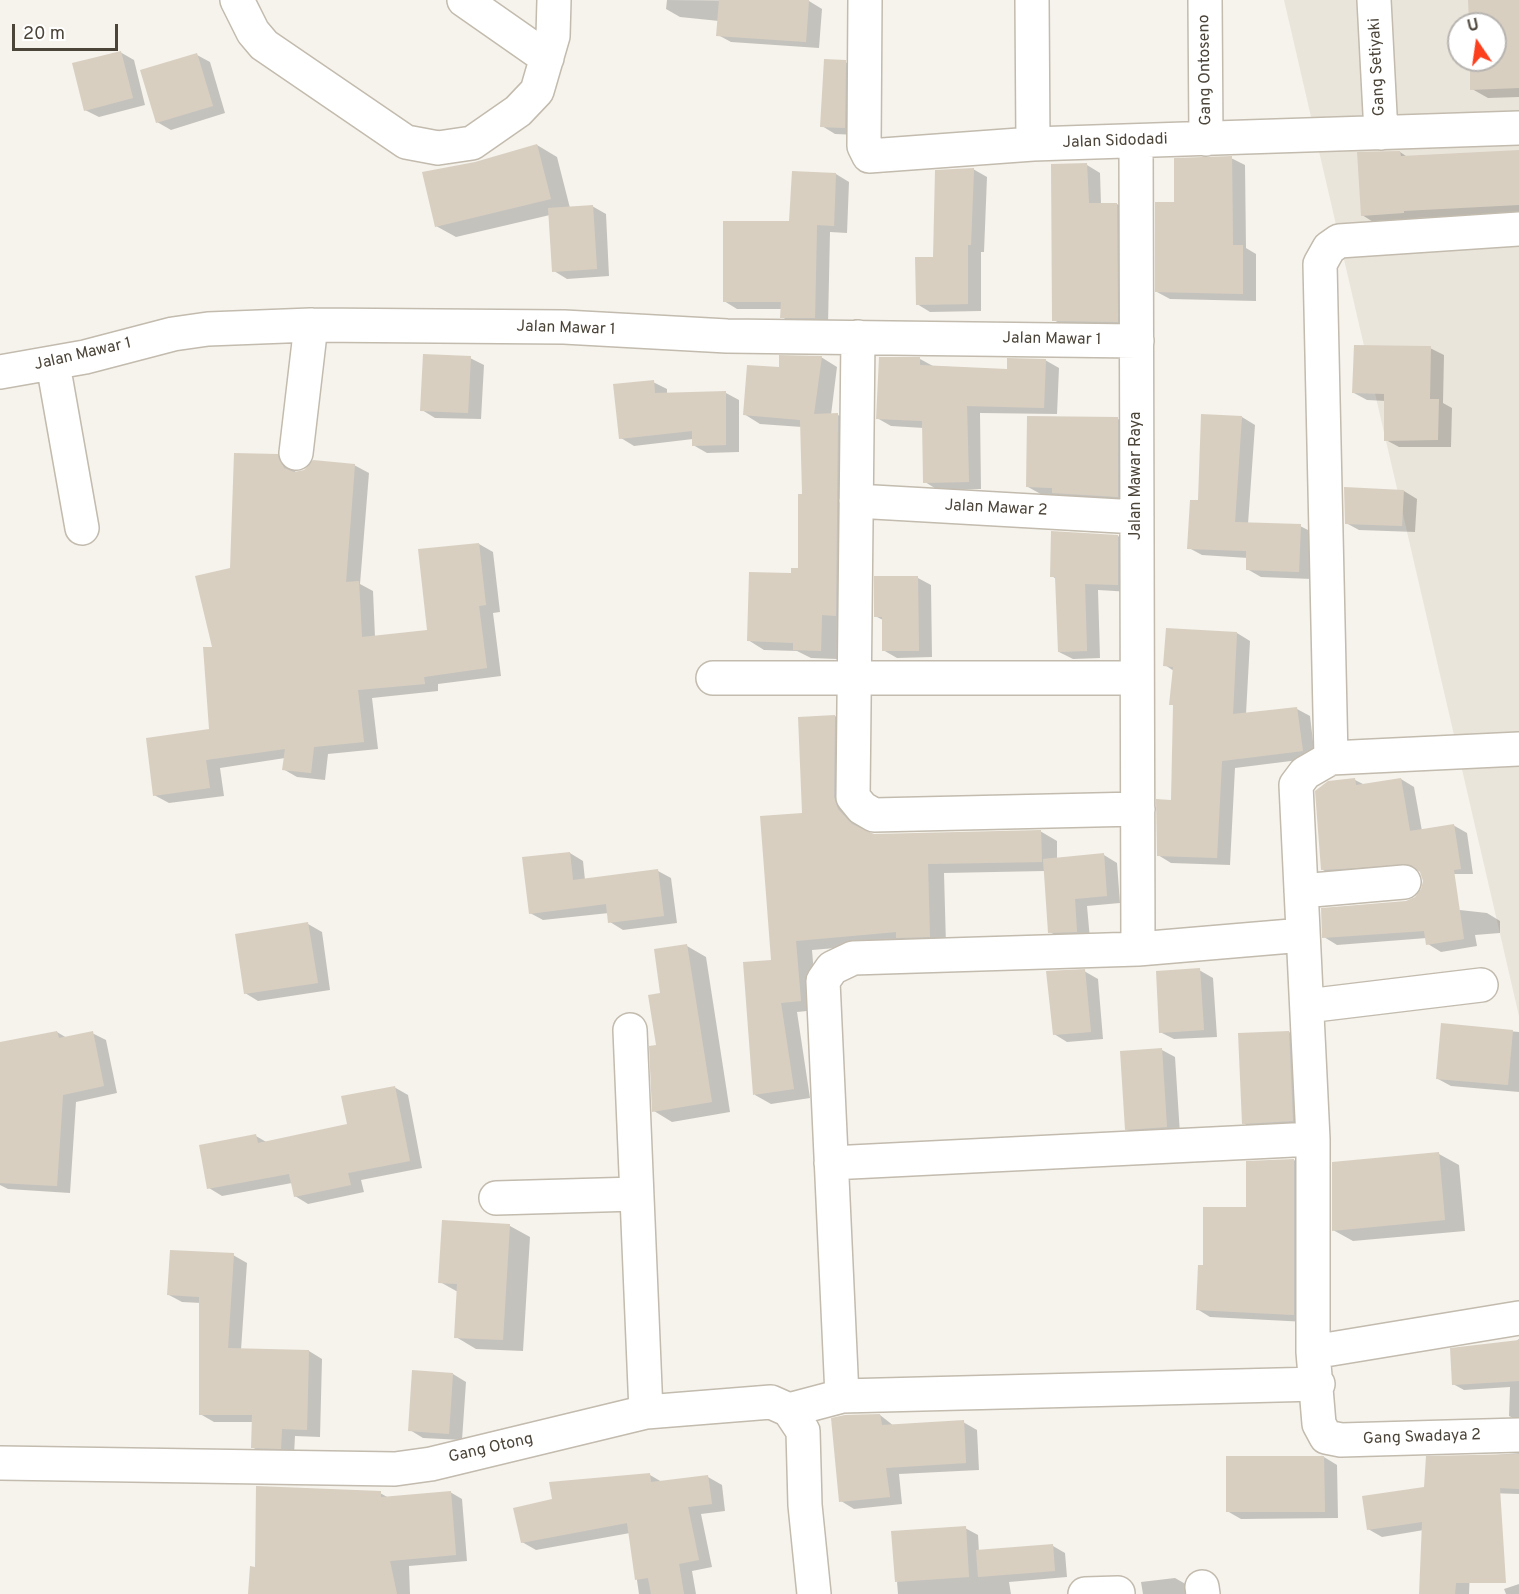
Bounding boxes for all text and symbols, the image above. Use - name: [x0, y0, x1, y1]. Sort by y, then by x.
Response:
- scale bar: [15, 12, 122, 50]
- north arrow: [1447, 12, 1507, 72]
- street label: Gang Ontoseno: [1195, 14, 1217, 126]
- text: U: [1466, 15, 1481, 37]
- street label: Gang Setiyaki: [1366, 17, 1390, 117]
- text: 20 m: [23, 23, 65, 46]
- street label: Jalan Sidodadi: [1062, 131, 1168, 153]
- street label: Jalan Mawar 1: [516, 318, 616, 340]
- street label: Jalan Mawar 1: [1002, 330, 1102, 350]
- street label: Jalan Mawar 1: [32, 334, 134, 376]
- street label: Jalan Mawar Raya: [1127, 412, 1147, 540]
- street label: Jalan Mawar 2: [944, 497, 1048, 521]
- street label: Gang Swadaya 2: [1363, 1426, 1481, 1450]
- street label: Gang Otong: [447, 1430, 535, 1468]

